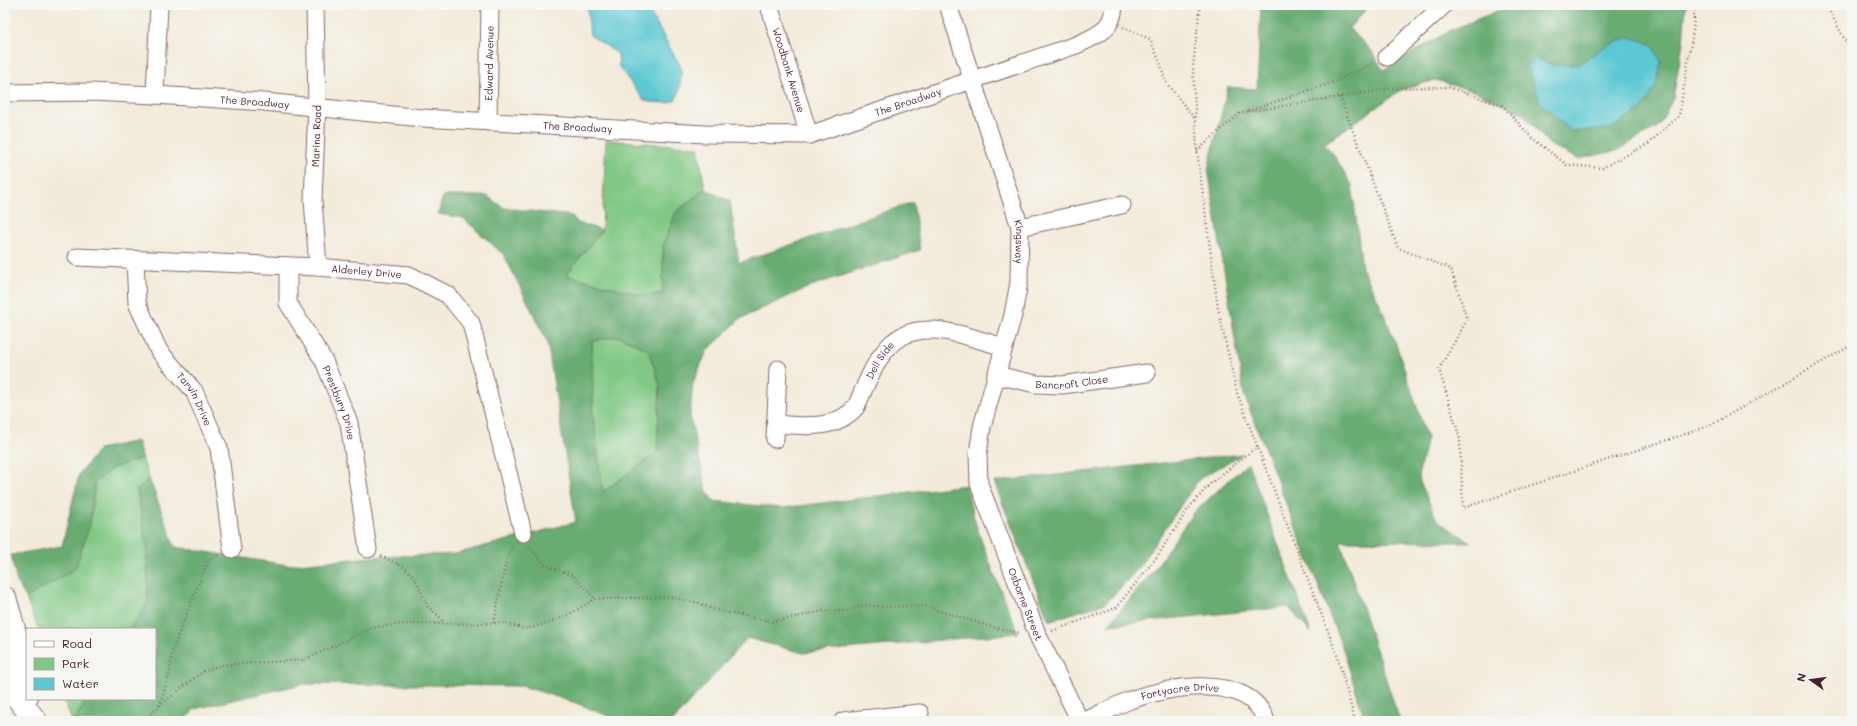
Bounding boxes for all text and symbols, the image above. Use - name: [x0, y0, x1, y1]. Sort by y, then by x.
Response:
- street label: Edward Avenue: [481, 25, 497, 101]
- street label: Woodbank Avenue: [769, 26, 809, 114]
- street label: The Broadway: [873, 84, 943, 119]
- street label: The Broadway: [220, 92, 290, 112]
- street label: Marina Road: [308, 105, 324, 167]
- street label: The Broadway: [542, 118, 613, 136]
- street label: Kingsway: [1011, 218, 1027, 264]
- street label: Alderley Drive: [331, 261, 402, 281]
- street label: Dell Side: [862, 338, 897, 381]
- street label: Prestbury Drive: [320, 363, 358, 441]
- street label: Tarvin Drive: [173, 369, 215, 428]
- street label: Bancroft Close: [1035, 372, 1109, 392]
- street label: Osborne Street: [1005, 565, 1046, 643]
- legend: [26, 628, 156, 700]
- text: Road: [62, 635, 92, 651]
- text: Park: [62, 655, 89, 671]
- north arrow: [1791, 660, 1831, 700]
- text: N: [1793, 672, 1809, 683]
- text: Water: [62, 675, 99, 691]
- street label: Fortyacre Drive: [1139, 680, 1220, 703]

